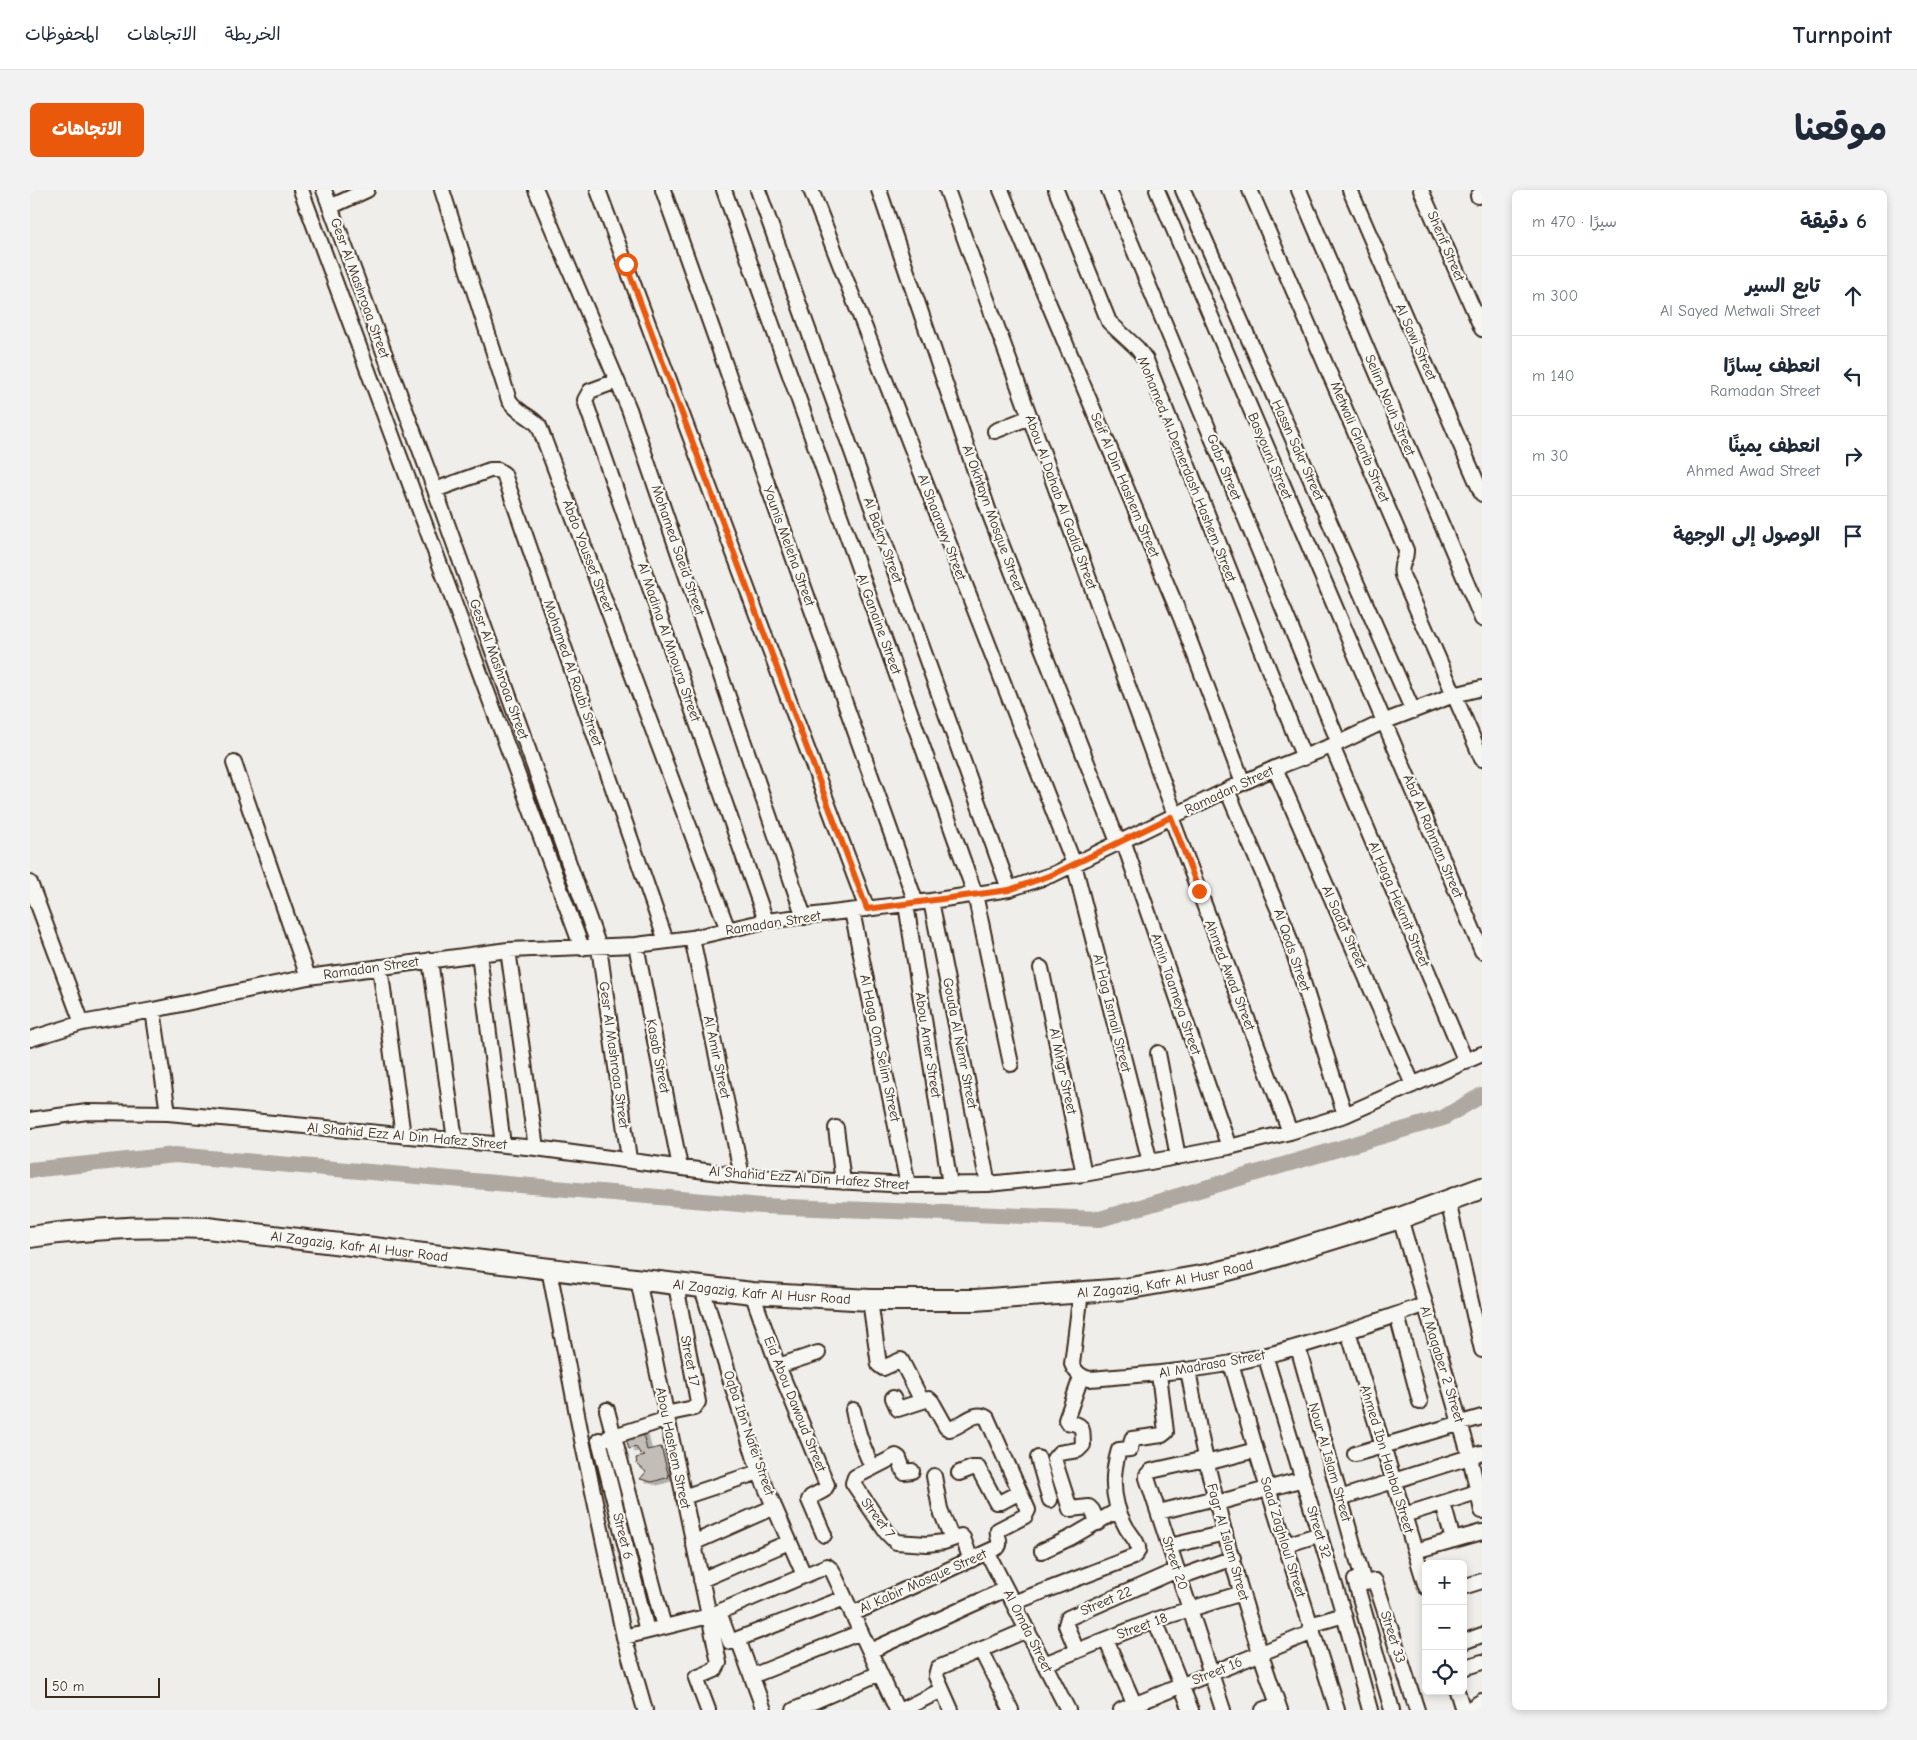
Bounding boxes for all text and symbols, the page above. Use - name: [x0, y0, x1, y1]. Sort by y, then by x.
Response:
- text: Turnpoint: [1793, 21, 1892, 49]
- text: المحفوظات: [25, 24, 99, 45]
- text: الاتجاهات: [127, 24, 197, 45]
- text: الخريطة: [225, 24, 281, 45]
- button: الاتجاهات: [30, 103, 144, 157]
- text: موقعنا: [1794, 108, 1887, 149]
- street label: Sherif Street: [1424, 208, 1469, 285]
- text: 6 دقيقة: [1800, 209, 1867, 233]
- text: سيرًا · 470 m: [1532, 213, 1617, 231]
- street label: Gesr Al Mashroaa Street: [327, 215, 394, 361]
- route start: [615, 253, 638, 276]
- text: تابع السير: [1746, 275, 1820, 297]
- icon: ahead: [1839, 282, 1867, 310]
- text: 300 m: [1532, 287, 1578, 305]
- street label: Al Sawi Street: [1392, 301, 1441, 384]
- text: Al Sayed Metwali Street: [1660, 302, 1820, 320]
- street label: Selim Nouh Street: [1361, 352, 1419, 459]
- street label: Mohamed Al Demerdash Hashem Street: [1134, 354, 1241, 585]
- text: انعطف يسارًا: [1723, 355, 1820, 377]
- icon: left: [1839, 362, 1867, 390]
- text: 140 m: [1532, 367, 1574, 385]
- street label: Metwali Gharib Street: [1327, 379, 1394, 506]
- text: Ramadan Street: [1710, 382, 1820, 400]
- street label: Hassn Sakr Street: [1268, 397, 1328, 504]
- street label: Seif Al Din Hashem Street: [1087, 410, 1164, 561]
- street label: Basyouni Street: [1244, 410, 1296, 503]
- street label: Abou Al Dahab Al Gadid Street: [1021, 412, 1101, 593]
- street label: Gabr Street: [1203, 431, 1245, 504]
- text: انعطف يمينًا: [1728, 435, 1820, 457]
- street label: Al Okhtayn Mosque Street: [959, 442, 1028, 594]
- icon: right: [1839, 442, 1867, 470]
- text: 30 m: [1532, 447, 1568, 465]
- text: Ahmed Awad Street: [1686, 462, 1820, 480]
- street label: Al Shaarawy Street: [914, 471, 970, 583]
- street label: Mohamed Saeid Street: [648, 483, 709, 618]
- street label: Younis Meleha Street: [759, 484, 819, 609]
- street label: Al Bakry Street: [860, 495, 907, 586]
- street label: Abdo Youssef Street: [559, 497, 618, 616]
- icon: arrive: [1839, 522, 1867, 550]
- text: الوصول إلى الوجهة: [1673, 524, 1820, 546]
- street label: Al Madina Al Mnoura Street: [634, 560, 705, 725]
- street label: Al Ganaine Street: [853, 571, 905, 678]
- street label: Gesr Al Mashroaa Street: [466, 596, 533, 742]
- street label: Mohamed Al Roubi Street: [540, 598, 606, 749]
- street label: Ramadan Street: [1182, 762, 1277, 818]
- street label: Abd Al Rahman Street: [1399, 772, 1467, 901]
- street label: Al Haga Hekmit Street: [1365, 839, 1434, 970]
- route end: [1188, 880, 1211, 903]
- street label: Al Sadat Street: [1318, 883, 1370, 972]
- street label: Al Qods Street: [1270, 906, 1314, 994]
- street label: Ramadan Street: [724, 907, 823, 939]
- street label: Ahmed Awad Street: [1201, 917, 1259, 1034]
- street label: Amin Taameya Street: [1147, 931, 1205, 1058]
- street label: Al Hag Ismail Street: [1089, 952, 1135, 1075]
- street label: Ramadan Street: [322, 953, 421, 983]
- street label: Al Haga Om Selim Street: [856, 973, 904, 1124]
- street label: Gouda Al Nemr Street: [939, 976, 981, 1111]
- street label: Gesr Al Mashroaa Street: [595, 980, 633, 1131]
- street label: Abou Amer Street: [911, 991, 945, 1100]
- street label: Al Amir Street: [700, 1014, 734, 1101]
- street label: Kasab Street: [642, 1017, 674, 1096]
- street label: Al Mhgr Street: [1046, 1026, 1081, 1117]
- street label: Al Shahid Ezz Al Din Hafez Street: [306, 1119, 509, 1153]
- street label: Al Shahid Ezz Al Din Hafez Street: [708, 1163, 911, 1194]
- street label: Al Zagazig, Kafr Al Husr Road: [270, 1227, 449, 1265]
- street label: Al Zagazig, Kafr Al Husr Road: [1076, 1255, 1255, 1301]
- street label: Al Zagazig, Kafr Al Husr Road: [672, 1275, 851, 1307]
- street label: Al Maqaber 2 Street: [1416, 1304, 1468, 1425]
- street label: Street 17: [677, 1334, 703, 1388]
- street label: Eid Abou Dawoud Street: [760, 1334, 830, 1475]
- street label: Al Madrasa Street: [1158, 1346, 1267, 1382]
- street label: Oqba Ibn Nafei Street: [720, 1368, 779, 1499]
- street label: Ahmed Ibn Hanbal Street: [1356, 1383, 1418, 1536]
- street label: Abou Hashem Street: [652, 1386, 694, 1511]
- street label: Nour Al Islam Street: [1305, 1401, 1355, 1524]
- street label: Saad Zaghloul Street: [1257, 1475, 1310, 1600]
- street label: Fagr Al Islam Street: [1203, 1482, 1253, 1603]
- street label: Street 7: [857, 1494, 899, 1542]
- street label: Street 32: [1303, 1504, 1335, 1560]
- street label: Street 6: [609, 1511, 637, 1561]
- street label: Street 20: [1158, 1534, 1192, 1592]
- street label: Al Kabir Mosque Street: [857, 1545, 990, 1617]
- map controls: [1422, 1560, 1467, 1695]
- button: +: [1422, 1560, 1467, 1605]
- street label: Street 22: [1078, 1583, 1134, 1619]
- street label: Al Omda Street: [1000, 1587, 1057, 1676]
- button: −: [1422, 1605, 1467, 1650]
- street label: Street 18: [1114, 1609, 1170, 1643]
- street label: Street 33: [1377, 1609, 1409, 1665]
- button: locate: [1422, 1650, 1467, 1695]
- street label: Street 16: [1189, 1653, 1245, 1689]
- scale bar: [45, 1675, 160, 1698]
- text: 50 m: [52, 1678, 84, 1695]

